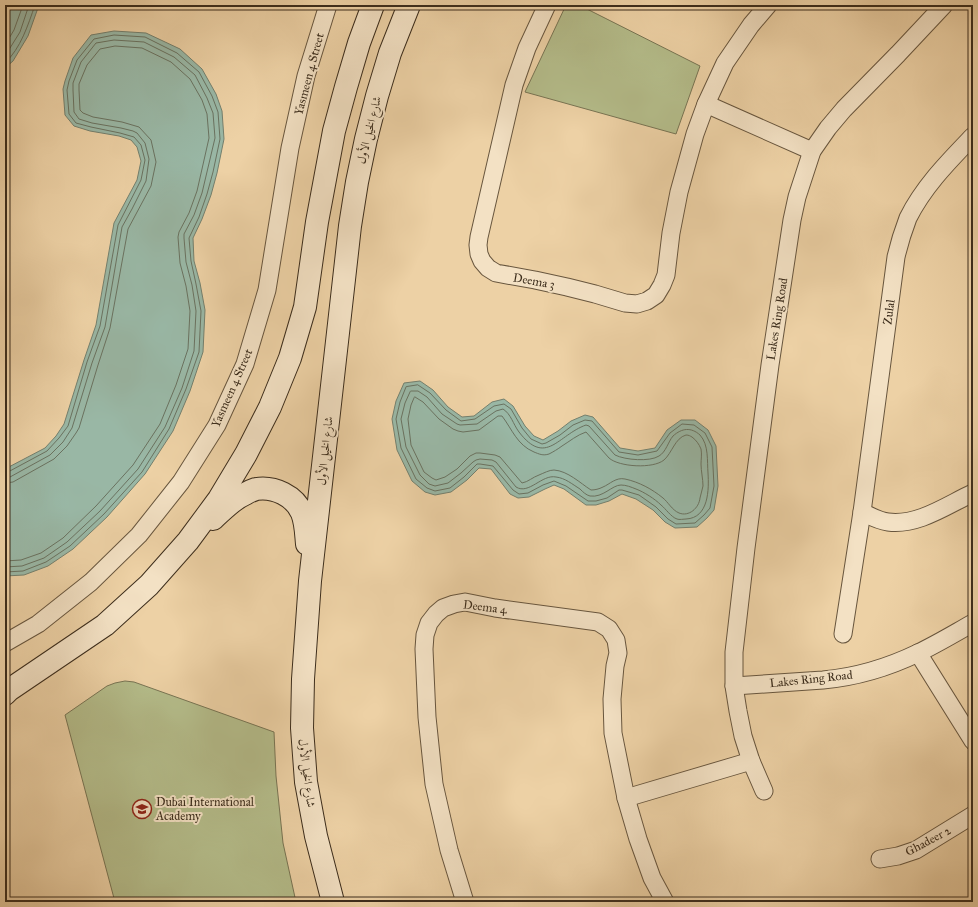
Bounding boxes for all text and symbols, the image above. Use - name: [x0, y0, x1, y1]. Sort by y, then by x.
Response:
- street label: Yasmeen 4 Street: [291, 31, 327, 117]
- street label: شارع الخيل الأول: [352, 94, 388, 166]
- street label: Deema 3: [512, 270, 556, 292]
- street label: Lakes Ring Road: [764, 277, 791, 361]
- street label: Zulal: [880, 298, 898, 326]
- street label: Yasmeen 4 Street: [208, 346, 256, 429]
- street label: شارع الخيل الأول: [312, 415, 340, 487]
- street label: Deema 4: [462, 597, 508, 617]
- street label: Lakes Ring Road: [769, 668, 853, 691]
- street label: شارع الخيل الأول: [292, 738, 320, 809]
- place label: Dubai International Academy: [155, 795, 255, 823]
- school or university icon: Dubai International Academy: [131, 798, 153, 820]
- street label: Ghadeer 2: [903, 823, 953, 859]

